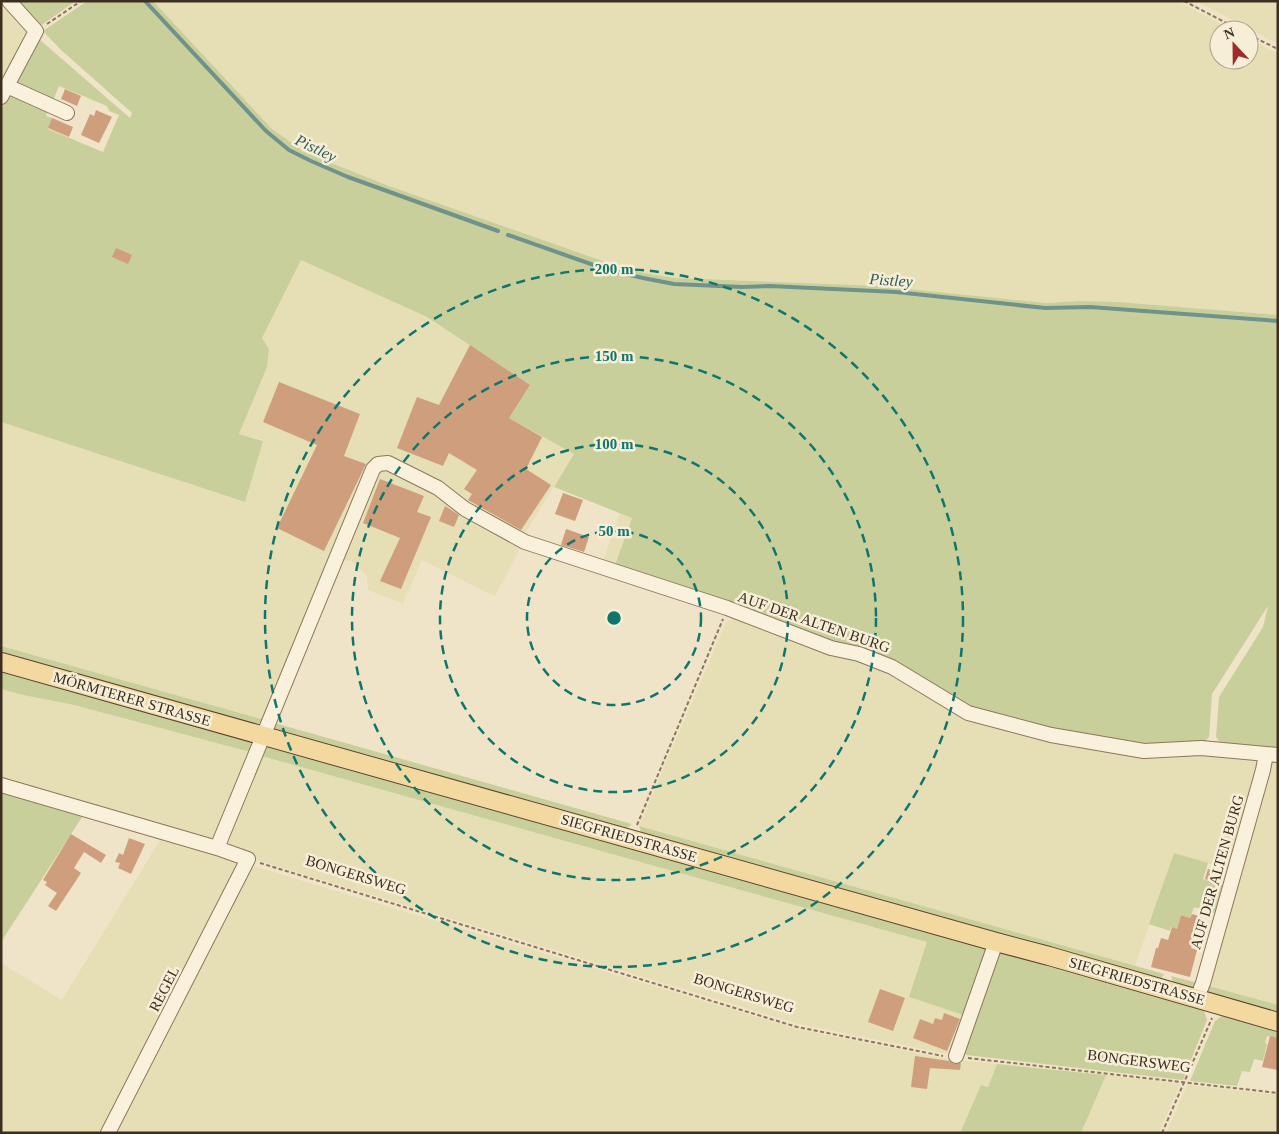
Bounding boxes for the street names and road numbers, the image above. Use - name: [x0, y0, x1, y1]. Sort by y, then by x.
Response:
- street label: AUF DER ALTEN BURG: [736, 588, 892, 656]
- street label: MÖRMTERER STRASSE: [51, 669, 213, 729]
- street label: AUF DER ALTEN BURG: [1187, 793, 1247, 951]
- street label: SIEGFRIEDSTRASSE: [559, 811, 699, 865]
- street label: BONGERSWEG: [304, 852, 408, 898]
- street label: SIEGFRIEDSTRASSE: [1067, 954, 1207, 1008]
- street label: REGEL: [146, 964, 182, 1014]
- street label: BONGERSWEG: [692, 970, 796, 1016]
- street label: BONGERSWEG: [1086, 1047, 1192, 1075]

